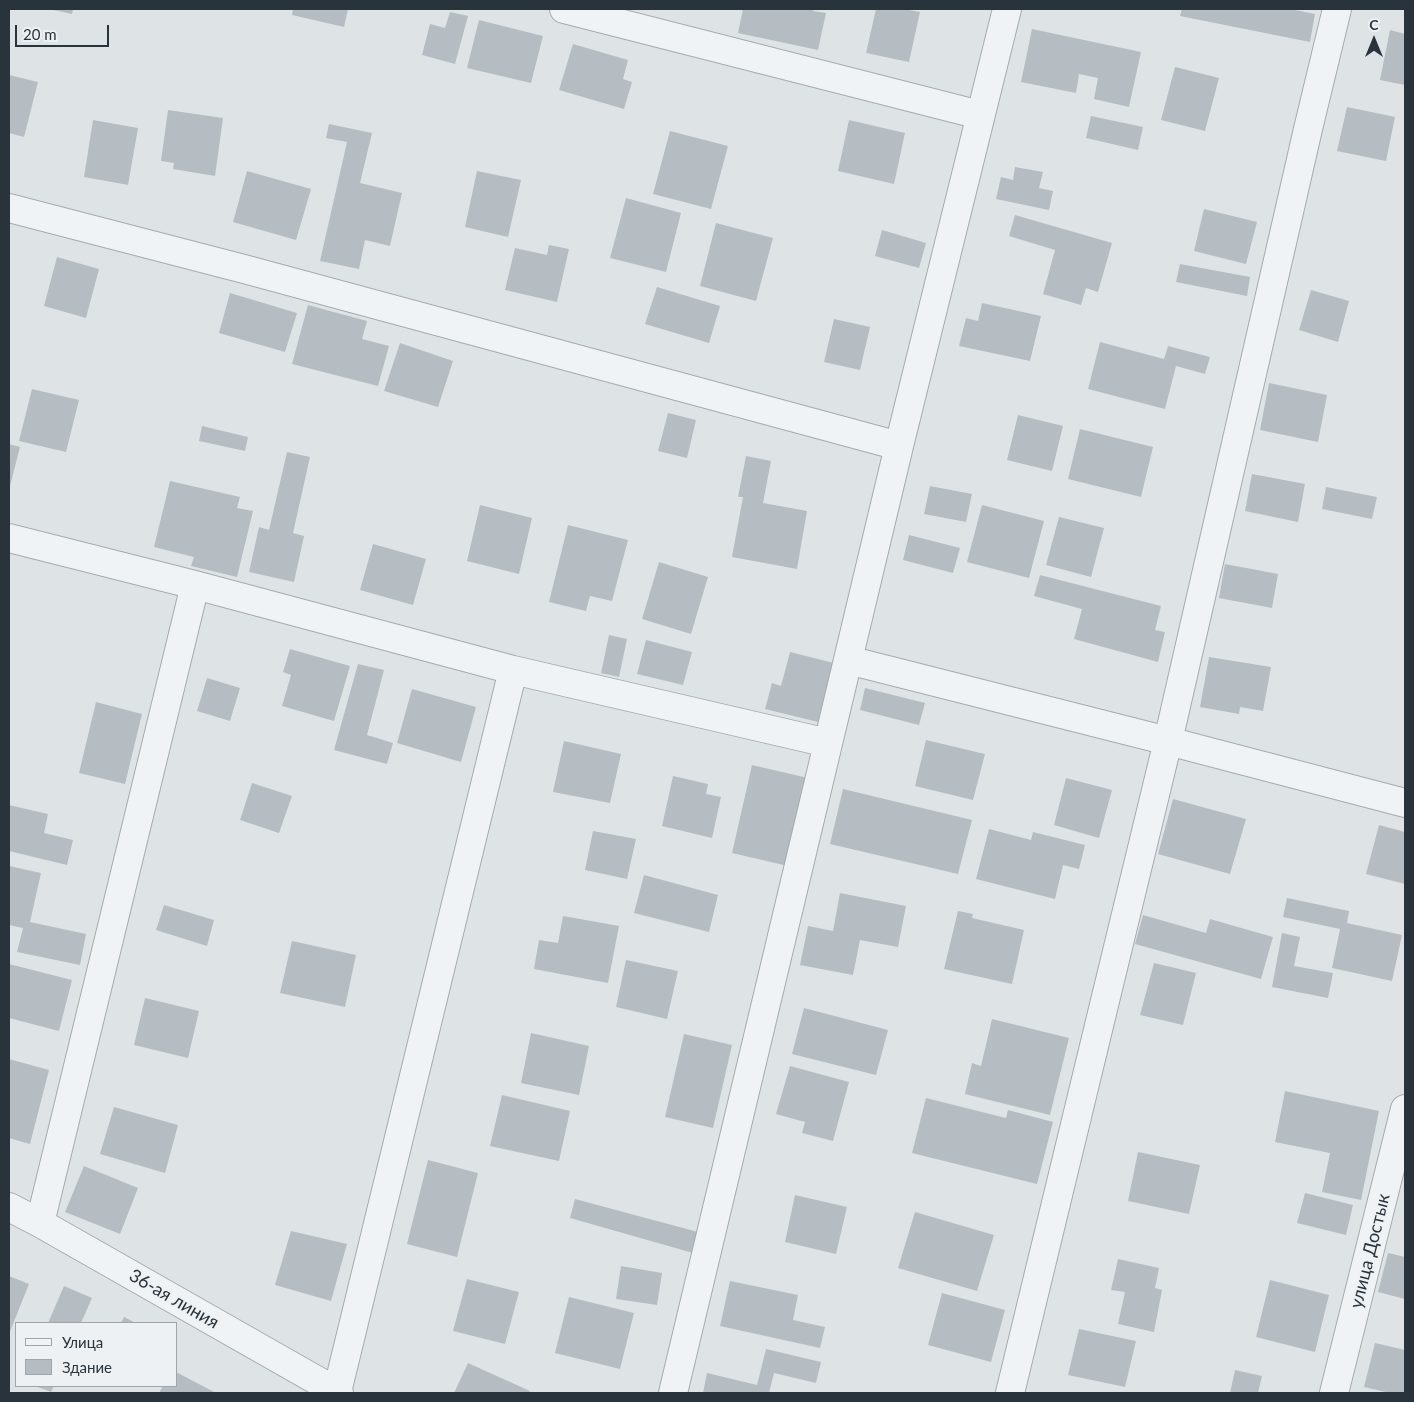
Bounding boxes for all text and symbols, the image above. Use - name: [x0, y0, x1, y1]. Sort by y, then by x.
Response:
- scale bar: [18, 15, 111, 47]
- north arrow: [1349, 15, 1399, 65]
- text: С: [1369, 16, 1379, 33]
- text: 20 m: [23, 25, 57, 43]
- street label: улица Достык: [1345, 1191, 1395, 1311]
- street label: 36-ая линия: [125, 1265, 223, 1333]
- legend: [15, 1322, 178, 1387]
- text: Улица: [62, 1333, 103, 1351]
- text: Здание: [62, 1358, 112, 1376]

